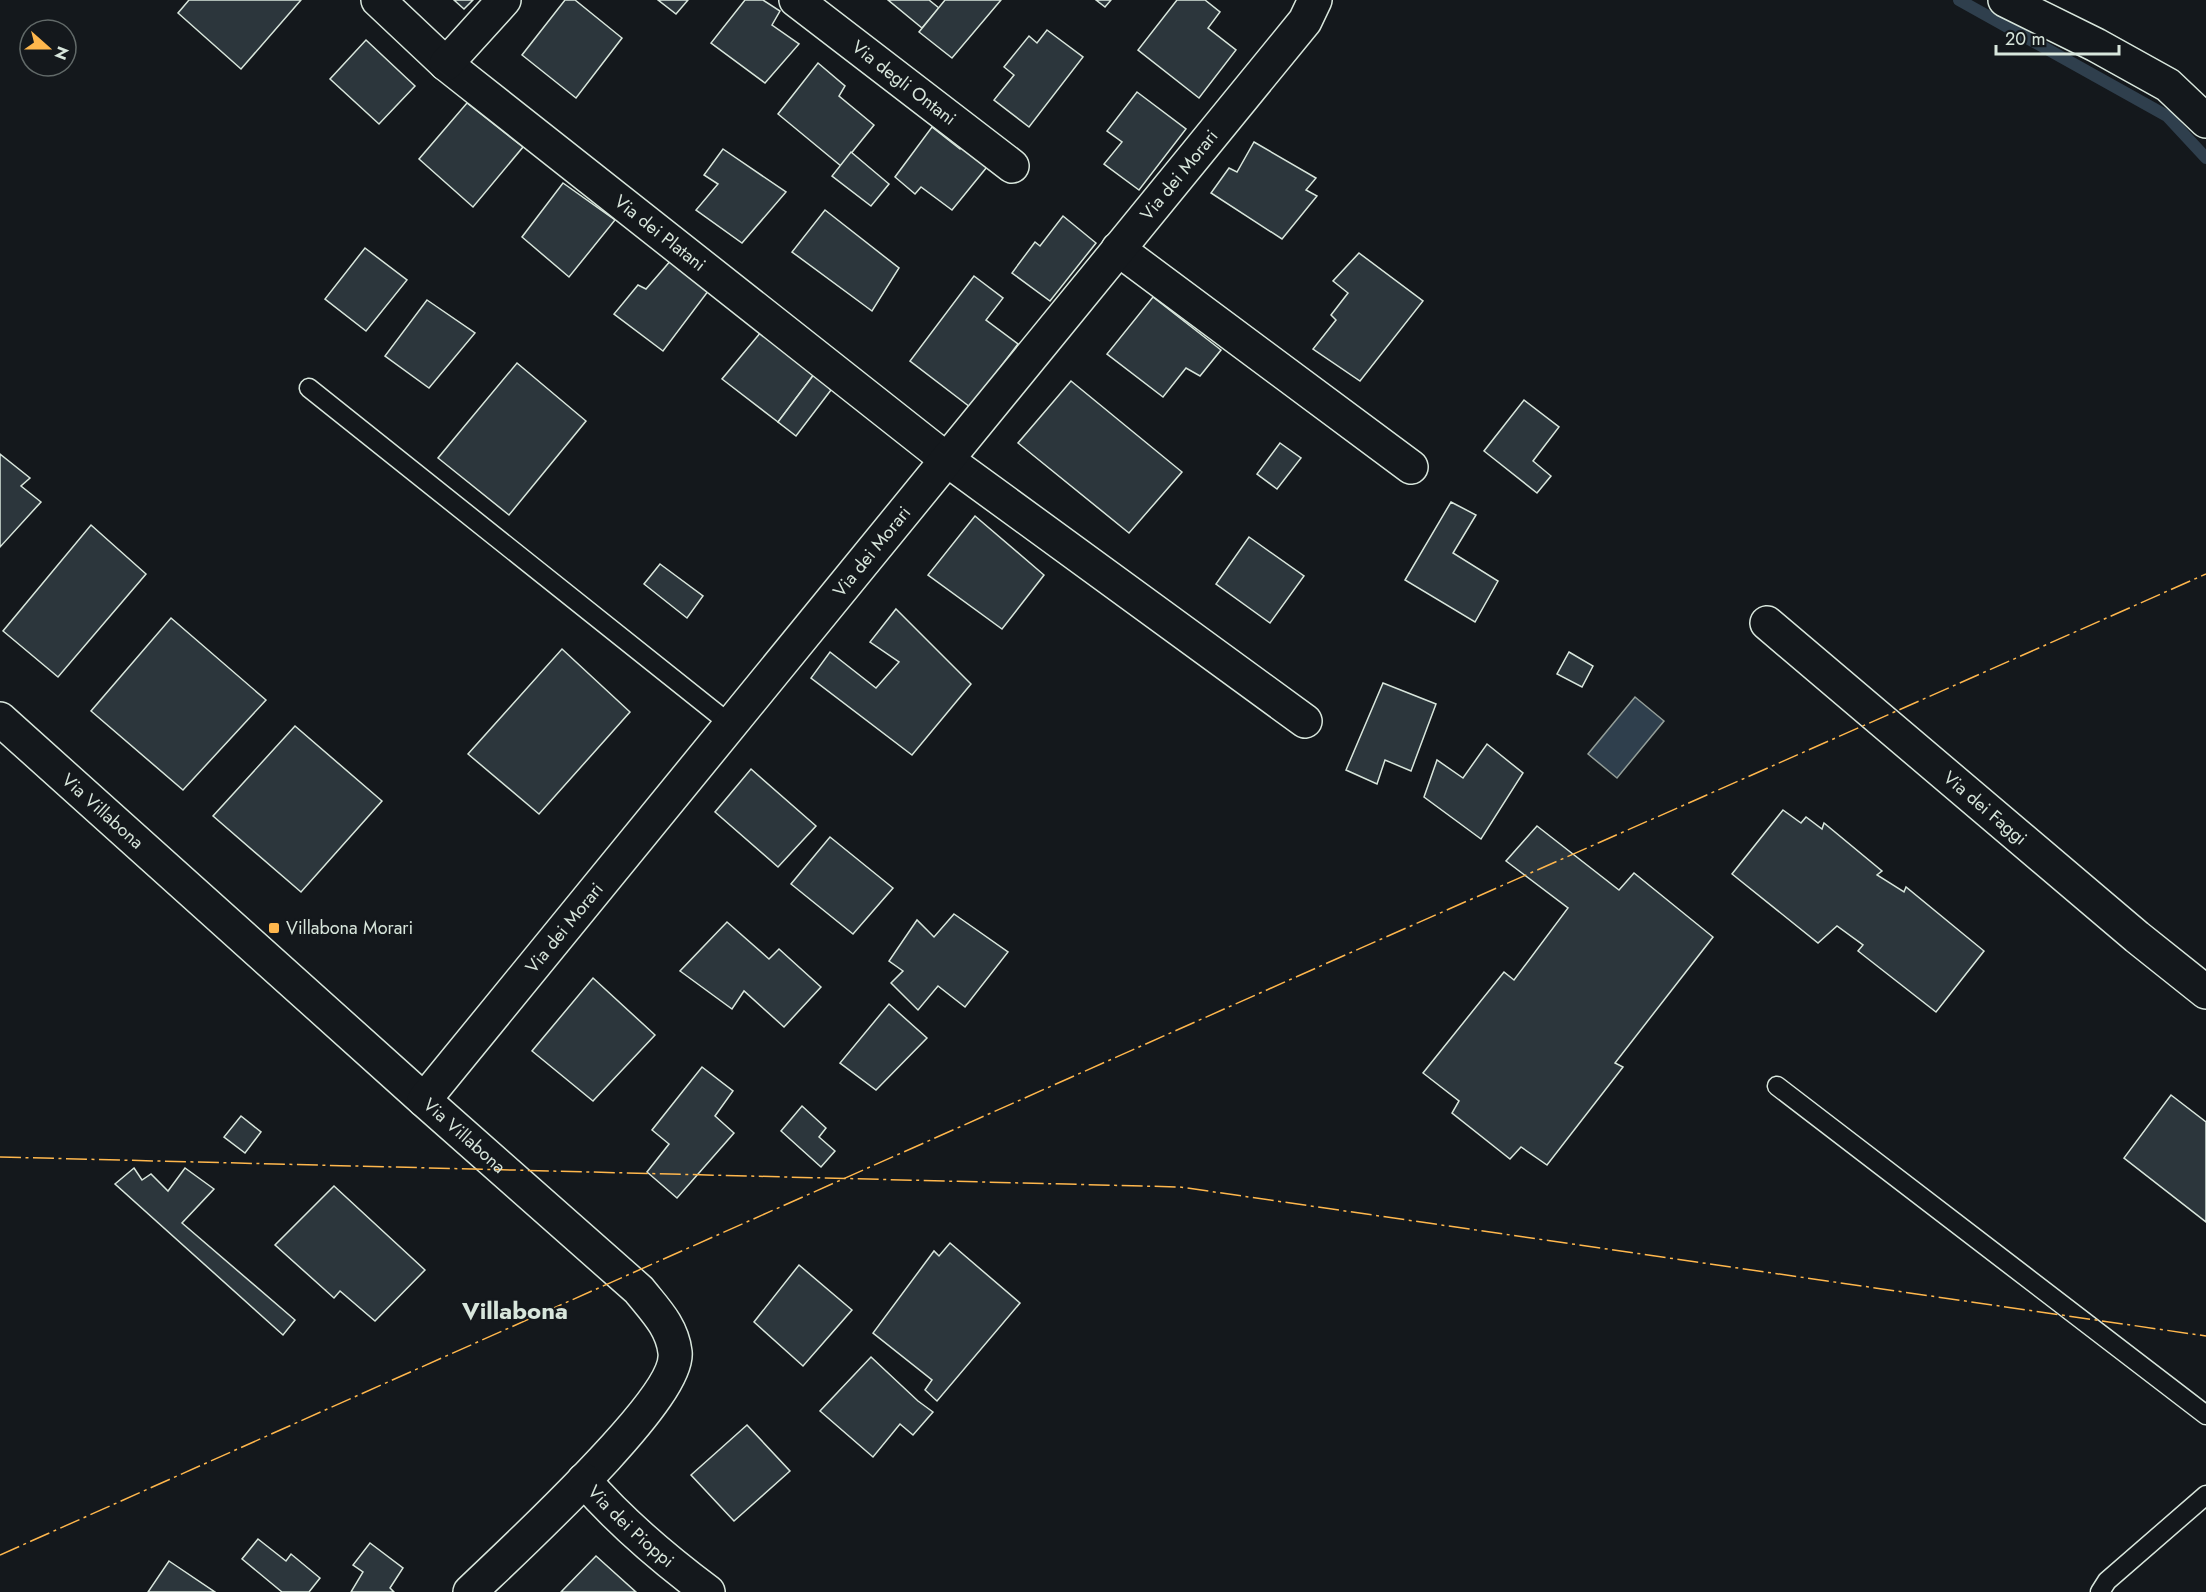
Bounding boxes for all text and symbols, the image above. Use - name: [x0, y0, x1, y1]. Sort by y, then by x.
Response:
- north arrow: [18, 18, 78, 78]
- scale bar: [1996, 18, 2119, 56]
- text: 20 m: [2005, 26, 2045, 52]
- street label: Via degli Ontani: [846, 34, 962, 131]
- text: N: [49, 43, 75, 63]
- street label: Via dei Morari: [1134, 124, 1224, 226]
- street label: Via dei Platani: [609, 189, 711, 277]
- street label: Via dei Morari: [827, 501, 917, 603]
- street label: Via dei Faggi: [1938, 765, 2033, 851]
- street label: Via Villabona: [56, 767, 149, 855]
- street label: Via dei Morari: [519, 877, 609, 979]
- place label: Villabona Morari: [286, 915, 413, 941]
- marker: Villabona Morari: [267, 921, 281, 935]
- street label: Via Villabona: [417, 1092, 511, 1179]
- district label: Villabona: [461, 1293, 568, 1328]
- street label: Via dei Pioppi: [582, 1480, 680, 1574]

